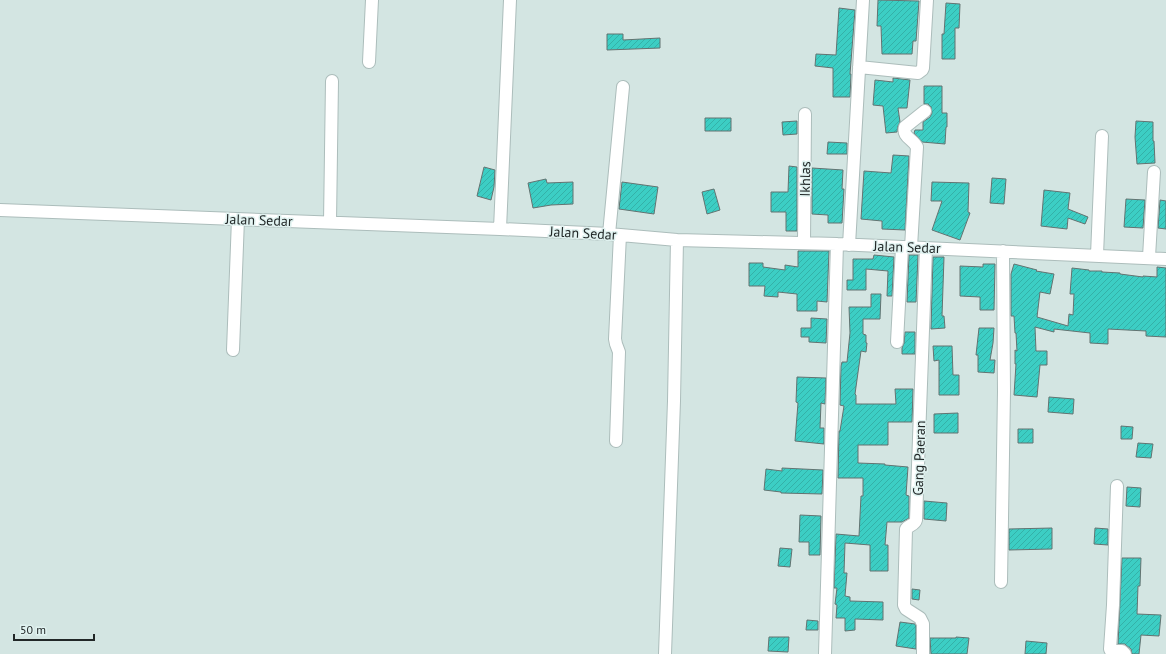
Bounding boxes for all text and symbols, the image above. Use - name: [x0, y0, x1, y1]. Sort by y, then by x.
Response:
- street label: Ikhlas: [796, 161, 814, 197]
- street label: Jalan Sedar: [224, 210, 293, 230]
- street label: Jalan Sedar: [548, 222, 617, 244]
- street label: Jalan Sedar: [872, 237, 941, 257]
- street label: Gang Paeran: [909, 420, 929, 496]
- scale bar: [14, 616, 94, 642]
- text: 50 m: [20, 622, 46, 637]

